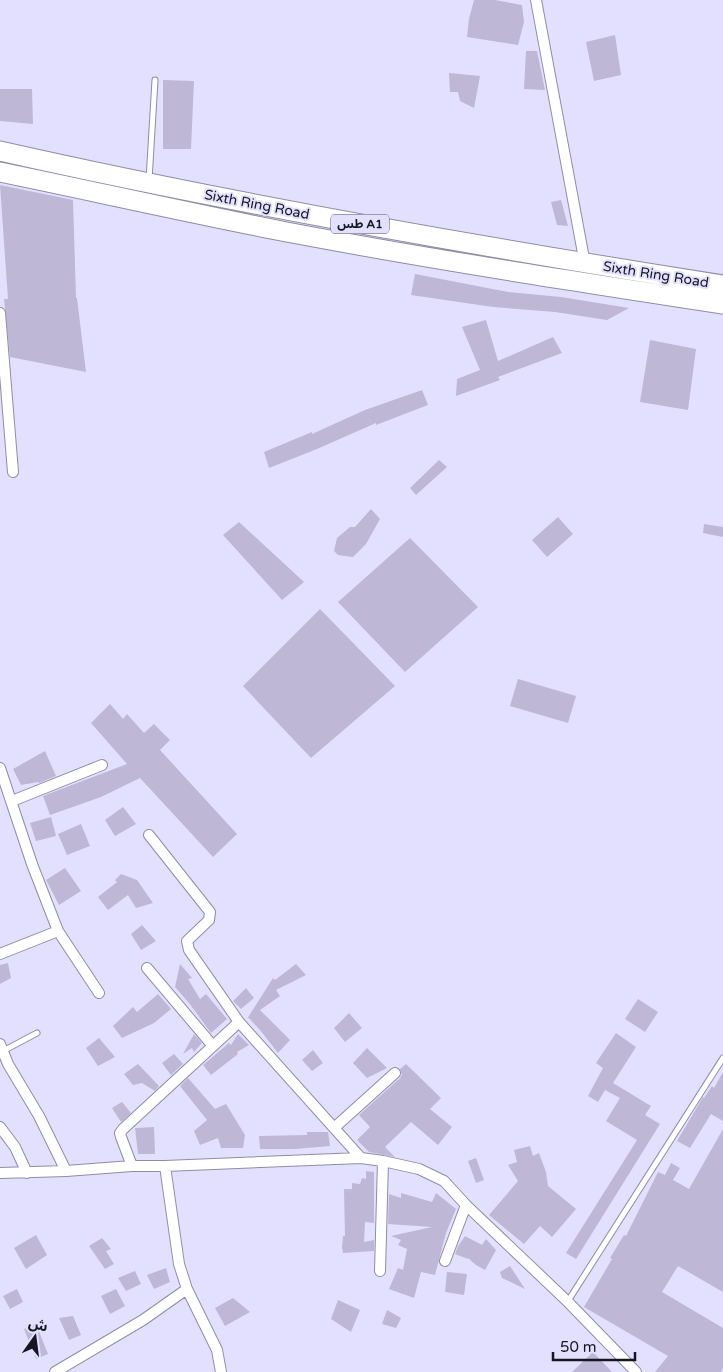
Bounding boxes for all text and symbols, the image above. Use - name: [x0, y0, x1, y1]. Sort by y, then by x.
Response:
- street label: Sixth Ring Road: [203, 186, 311, 223]
- road number: طس A1: [331, 214, 389, 233]
- street label: Sixth Ring Road: [602, 258, 710, 291]
- north arrow: [10, 1312, 60, 1362]
- text: ش: [27, 1314, 49, 1335]
- scale bar: [553, 1330, 636, 1362]
- text: 50 m: [560, 1338, 597, 1356]

